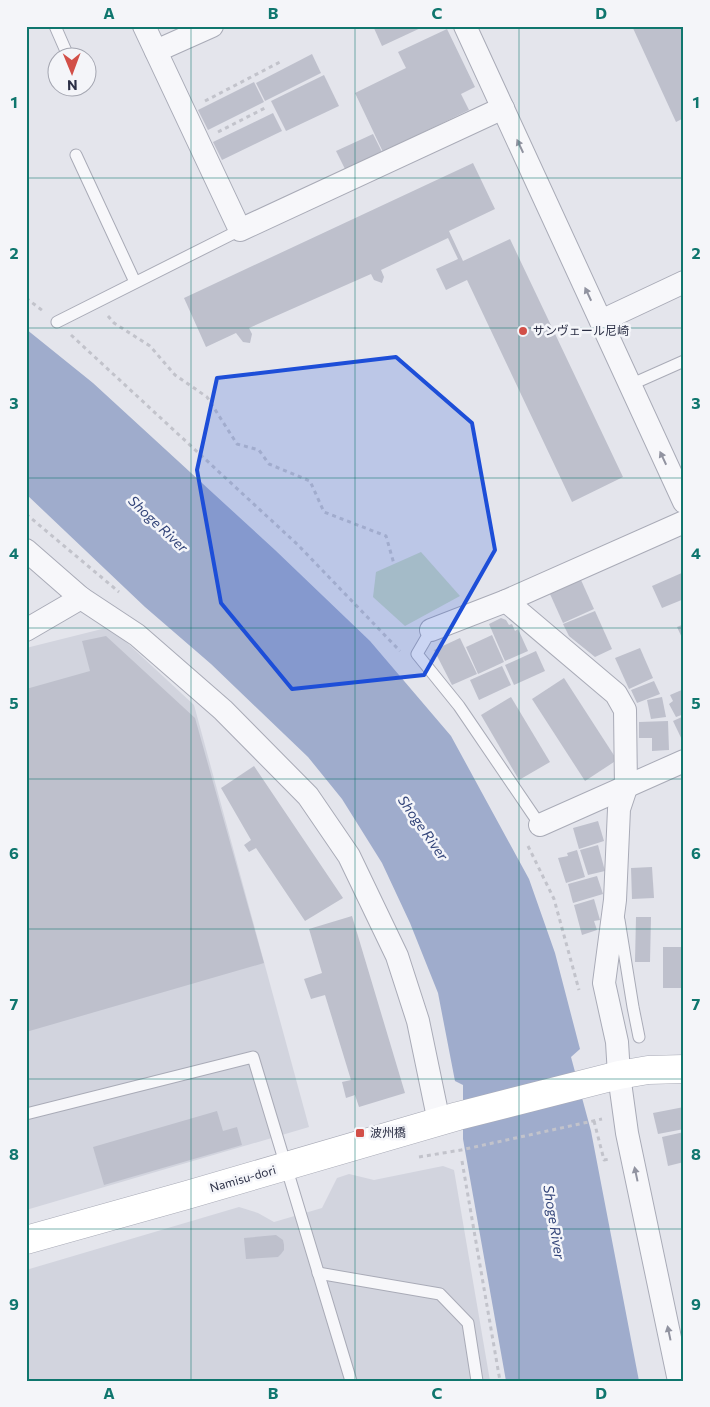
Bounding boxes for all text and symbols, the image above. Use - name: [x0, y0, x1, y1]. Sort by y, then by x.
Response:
- text: A: [103, 3, 115, 22]
- text: B: [268, 3, 279, 22]
- text: C: [432, 3, 443, 22]
- text: D: [595, 3, 607, 22]
- north arrow: [48, 48, 98, 98]
- text: N: [67, 77, 78, 94]
- text: 1: [10, 92, 18, 111]
- text: 1: [692, 92, 700, 111]
- one-way arrow: [516, 139, 524, 153]
- text: 2: [9, 243, 19, 262]
- text: 2: [691, 243, 701, 262]
- one-way arrow: [584, 287, 592, 301]
- place label: サンヴェール尼崎: [533, 323, 629, 337]
- marker: サンヴェール尼崎: [517, 325, 529, 337]
- text: 3: [9, 393, 19, 412]
- text: 3: [691, 393, 701, 412]
- one-way arrow: [659, 451, 667, 465]
- water label: Shoge River: [125, 492, 192, 556]
- text: 4: [9, 543, 19, 562]
- text: 4: [691, 543, 701, 562]
- text: 5: [9, 693, 19, 712]
- text: 5: [691, 693, 701, 712]
- water label: Shoge River: [395, 792, 452, 864]
- text: 6: [9, 843, 19, 862]
- text: 6: [691, 843, 701, 862]
- text: 7: [10, 994, 19, 1013]
- text: 7: [692, 994, 701, 1013]
- place label: 波州橋: [370, 1125, 406, 1139]
- marker: 波州橋: [354, 1127, 366, 1139]
- text: 8: [9, 1144, 19, 1163]
- text: 8: [691, 1144, 701, 1163]
- street label: Namisu-dori: [208, 1162, 277, 1194]
- one-way arrow: [632, 1166, 640, 1181]
- water label: Shoge River: [540, 1184, 569, 1261]
- text: 9: [9, 1294, 19, 1313]
- text: 9: [691, 1294, 701, 1313]
- one-way arrow: [664, 1325, 672, 1341]
- text: A: [103, 1383, 115, 1402]
- text: B: [268, 1383, 279, 1402]
- text: C: [432, 1383, 443, 1402]
- text: D: [595, 1383, 607, 1402]

